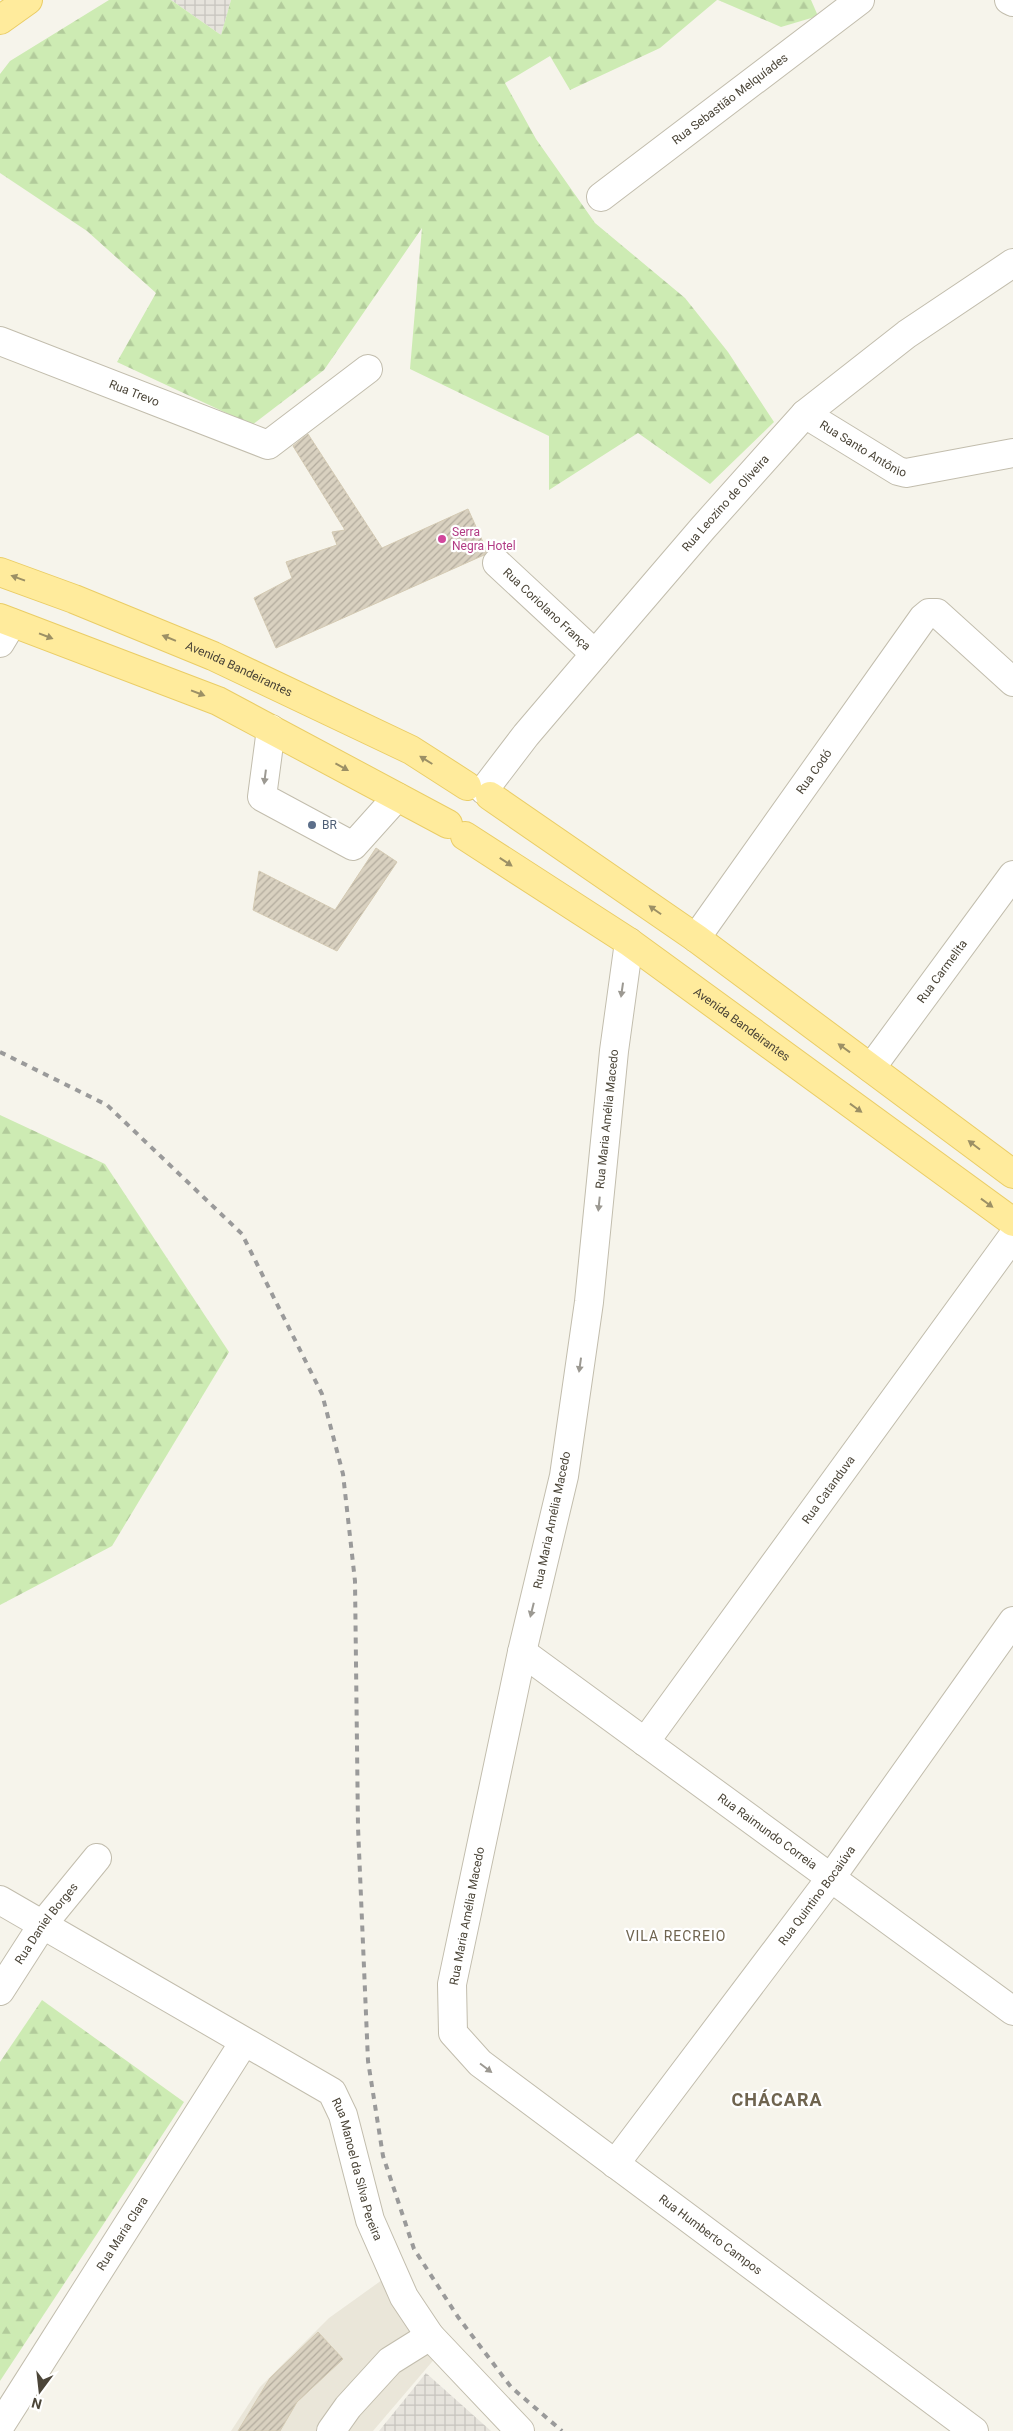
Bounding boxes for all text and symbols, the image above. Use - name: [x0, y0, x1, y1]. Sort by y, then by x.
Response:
- street label: Rua Sebastião Melquíades: [669, 50, 791, 147]
- street label: Rua Trevo: [107, 377, 162, 409]
- street label: Rua Santo Antônio: [817, 418, 908, 480]
- street label: Rua Leozino de Oliveira: [679, 452, 772, 554]
- place label: Serra Negra Hotel: [452, 525, 516, 553]
- marker: Serra Negra Hotel: [436, 533, 448, 545]
- street label: Rua Coriolano França: [500, 565, 593, 653]
- one-way arrow: [10, 574, 25, 581]
- one-way arrow: [38, 632, 53, 640]
- one-way arrow: [161, 634, 176, 642]
- street label: Avenida Bandeirantes: [184, 639, 294, 700]
- one-way arrow: [190, 690, 205, 697]
- street label: Rua Codó: [793, 746, 835, 797]
- one-way arrow: [419, 755, 433, 765]
- one-way arrow: [335, 763, 349, 772]
- one-way arrow: [261, 769, 269, 785]
- place label: BR: [322, 818, 337, 832]
- marker: BR: [306, 819, 318, 831]
- one-way arrow: [500, 858, 513, 867]
- one-way arrow: [649, 905, 662, 915]
- street label: Rua Carmelita: [914, 937, 970, 1006]
- one-way arrow: [618, 982, 626, 998]
- street label: Avenida Bandeirantes: [691, 985, 793, 1064]
- one-way arrow: [838, 1042, 851, 1053]
- street label: Rua Maria Amélia Macedo: [593, 1048, 621, 1190]
- one-way arrow: [849, 1103, 863, 1113]
- one-way arrow: [967, 1140, 981, 1150]
- one-way arrow: [594, 1196, 602, 1212]
- one-way arrow: [980, 1198, 993, 1209]
- one-way arrow: [576, 1357, 584, 1373]
- street label: Rua Maria Amélia Macedo: [531, 1450, 573, 1590]
- street label: Rua Catanduva: [799, 1453, 858, 1526]
- one-way arrow: [528, 1603, 536, 1618]
- street label: Rua Raimundo Correia: [715, 1791, 820, 1872]
- street label: Rua Quintino Bocaiúva: [776, 1843, 858, 1948]
- street label: Rua Maria Amélia Macedo: [447, 1846, 487, 1986]
- street label: Rua Daniel Borges: [12, 1880, 81, 1967]
- district label: VILA RECREIO: [626, 1928, 726, 1944]
- one-way arrow: [480, 2062, 493, 2073]
- district label: CHÁCARA: [731, 2089, 823, 2110]
- street label: Rua Manoel da Silva Pereira: [329, 2096, 385, 2243]
- street label: Rua Humberto Campos: [656, 2192, 765, 2278]
- street label: Rua Maria Clara: [94, 2194, 151, 2273]
- north arrow: [15, 2366, 65, 2416]
- text: N: [30, 2395, 43, 2413]

